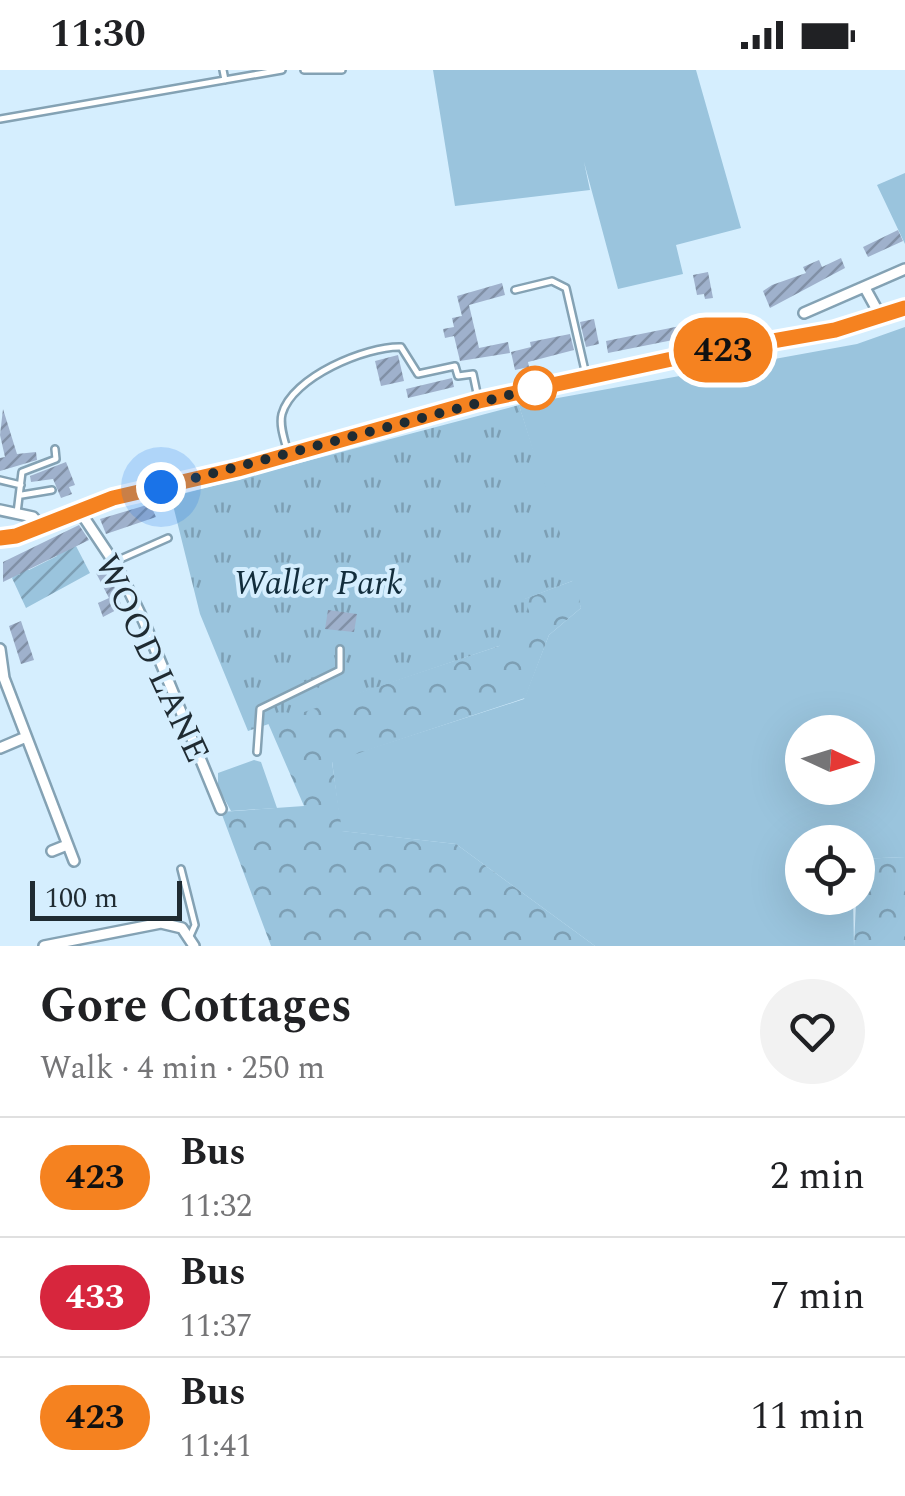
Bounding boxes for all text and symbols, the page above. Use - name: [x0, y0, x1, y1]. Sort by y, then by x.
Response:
- text: 11:30: [50, 6, 145, 64]
- line badge: 423: [666, 318, 780, 382]
- text: 423: [694, 324, 752, 377]
- unlabelled marker: [514, 367, 556, 409]
- your location: [136, 462, 186, 512]
- street label: WOOD LANE: [80, 546, 223, 772]
- park label: Waller Park: [233, 557, 403, 610]
- north arrow: [785, 715, 875, 805]
- map controls: [785, 715, 875, 915]
- button: locate: [785, 825, 875, 915]
- scale bar: [30, 876, 182, 920]
- text: 100 m: [45, 877, 118, 920]
- text: Gore Cottages: [40, 970, 352, 1043]
- button: heart: [760, 979, 865, 1084]
- text: Walk · 4 min · 250 m: [40, 1044, 325, 1093]
- text: Bus: [180, 1124, 246, 1182]
- text: 2 min: [770, 1148, 865, 1206]
- text: 423: [66, 1151, 124, 1204]
- text: 11:32: [180, 1182, 252, 1231]
- text: Bus: [180, 1244, 246, 1302]
- text: 7 min: [770, 1268, 865, 1326]
- text: 433: [66, 1271, 124, 1324]
- text: 11:37: [180, 1302, 252, 1351]
- text: Bus: [180, 1364, 246, 1422]
- text: 11 min: [751, 1388, 865, 1446]
- text: 423: [66, 1391, 124, 1444]
- text: 11:41: [180, 1422, 252, 1471]

